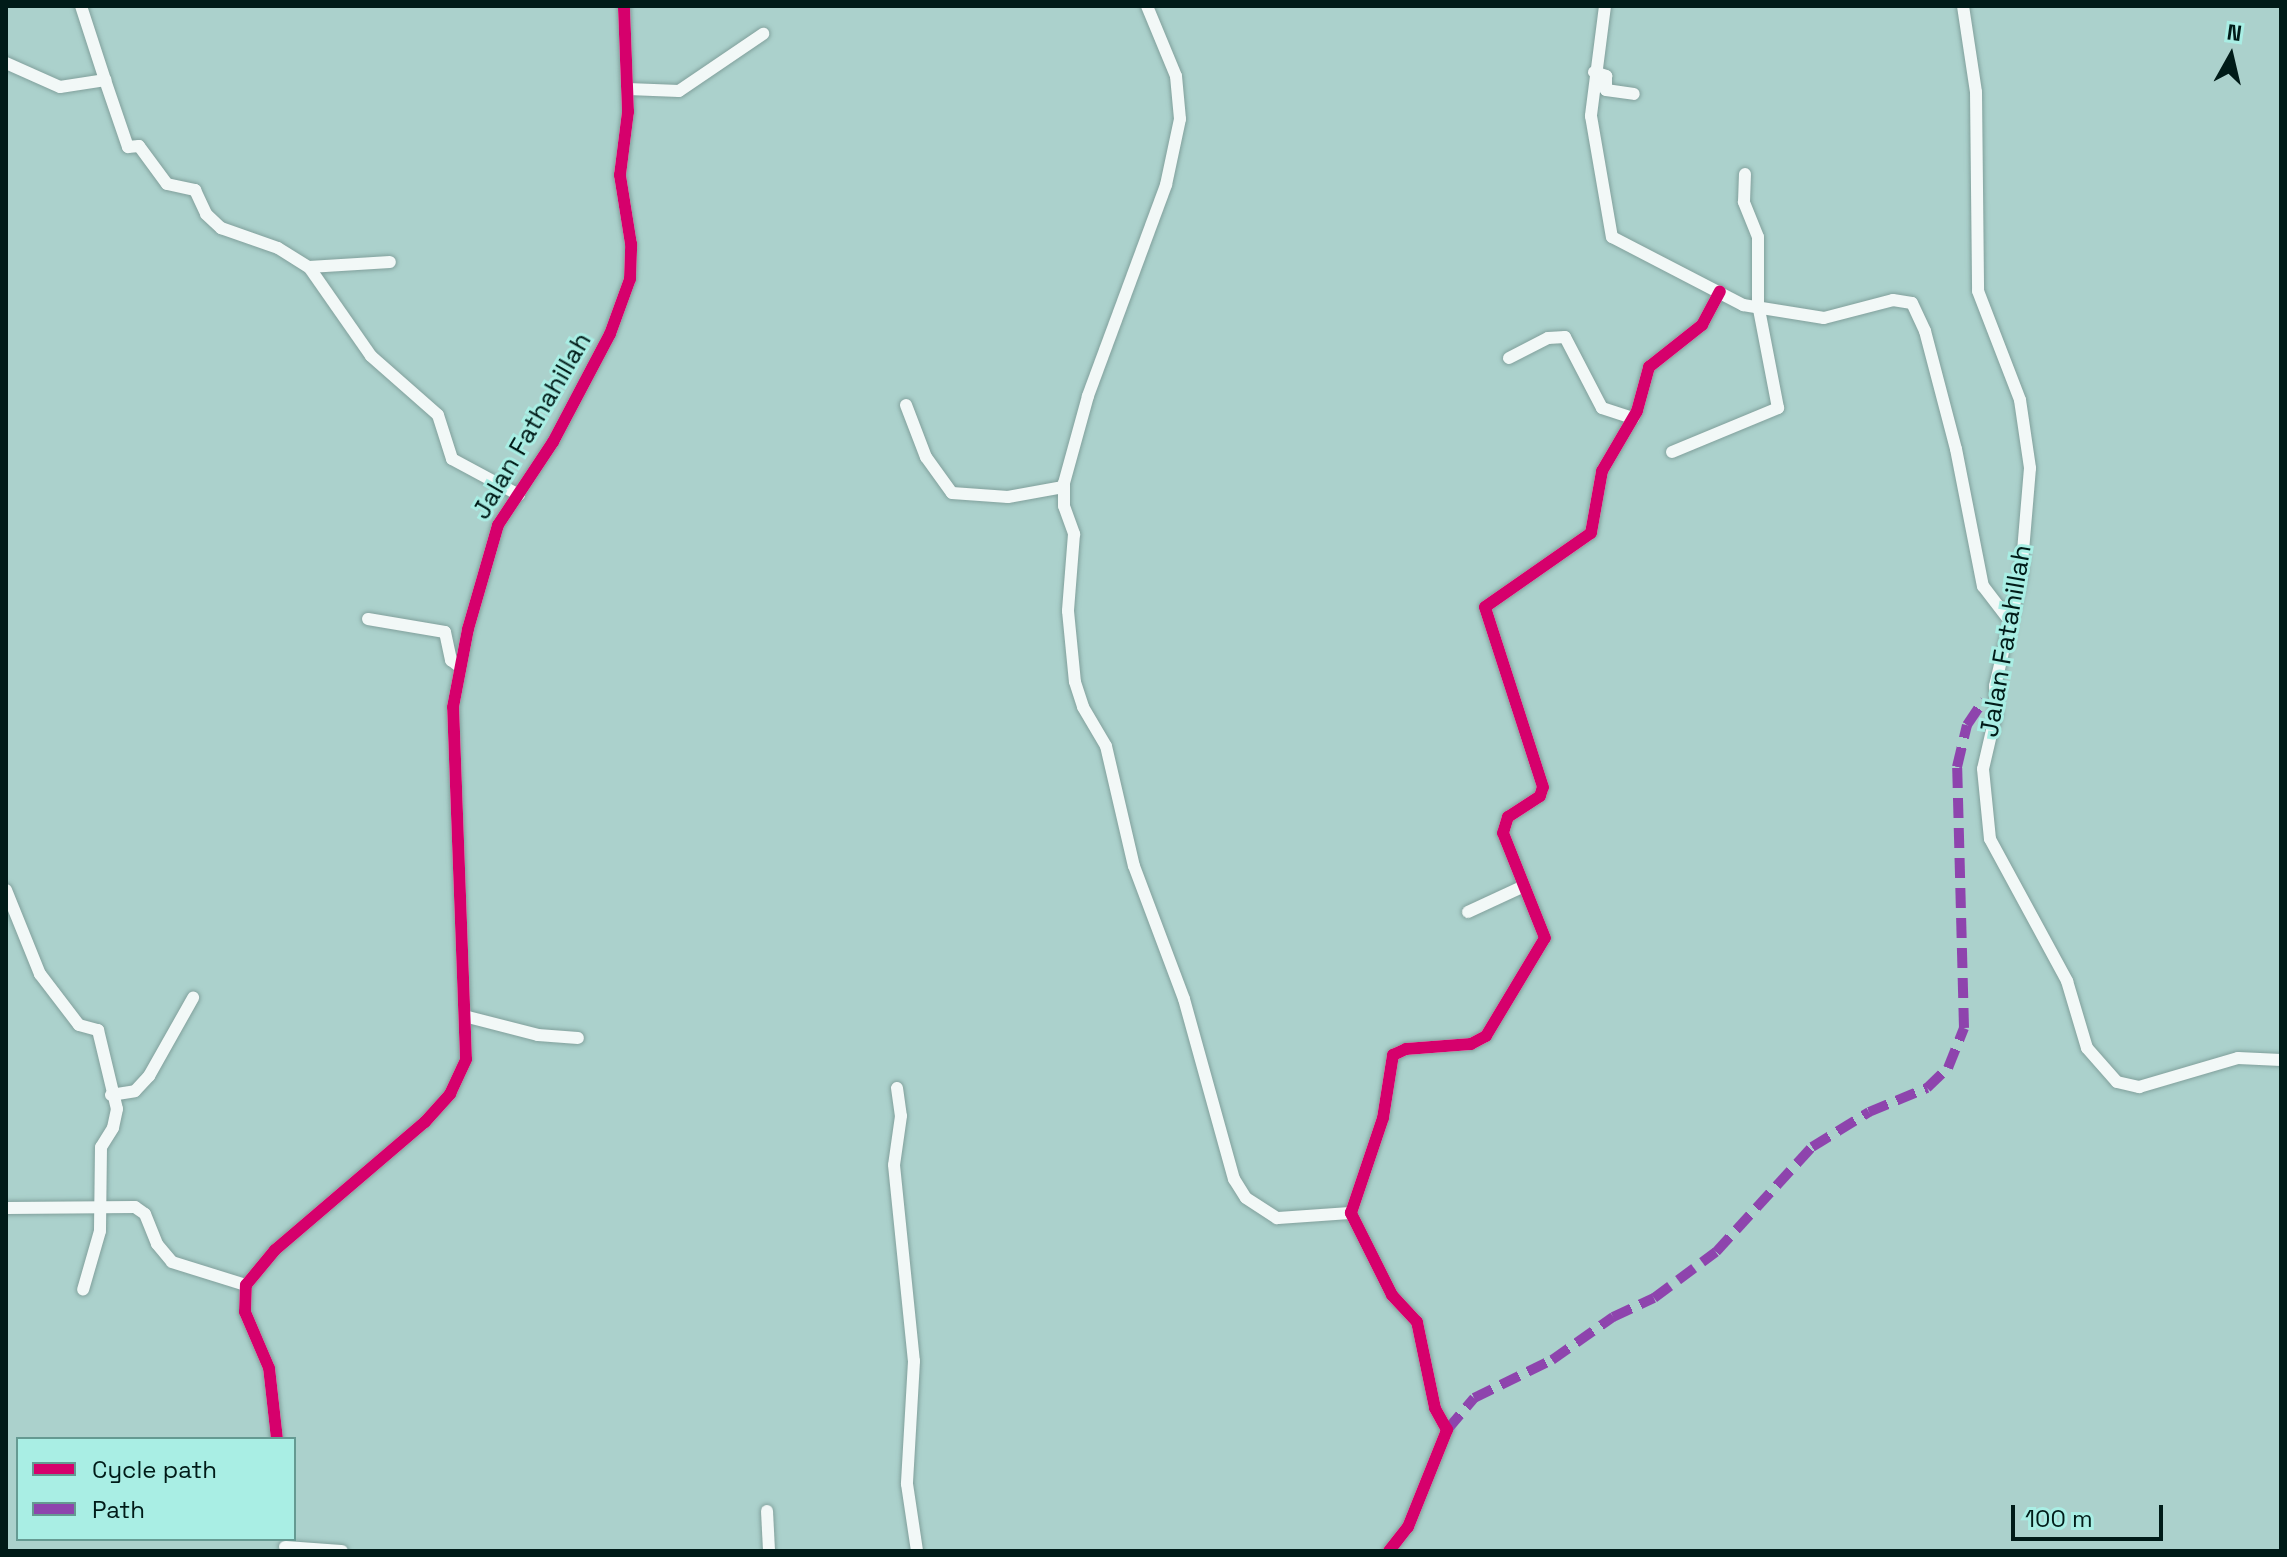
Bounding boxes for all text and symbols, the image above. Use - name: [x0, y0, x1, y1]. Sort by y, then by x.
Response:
- north arrow: [2191, 16, 2271, 96]
- text: N: [2225, 17, 2244, 47]
- street label: Jalan Fathahillah: [466, 327, 598, 525]
- street label: Jalan Fatahillah: [1974, 543, 2038, 739]
- legend: [16, 1437, 296, 1541]
- text: Cycle path: [92, 1454, 217, 1485]
- scale bar: [2015, 1489, 2167, 1539]
- text: Path: [92, 1494, 145, 1525]
- text: 100 m: [2025, 1503, 2093, 1534]

